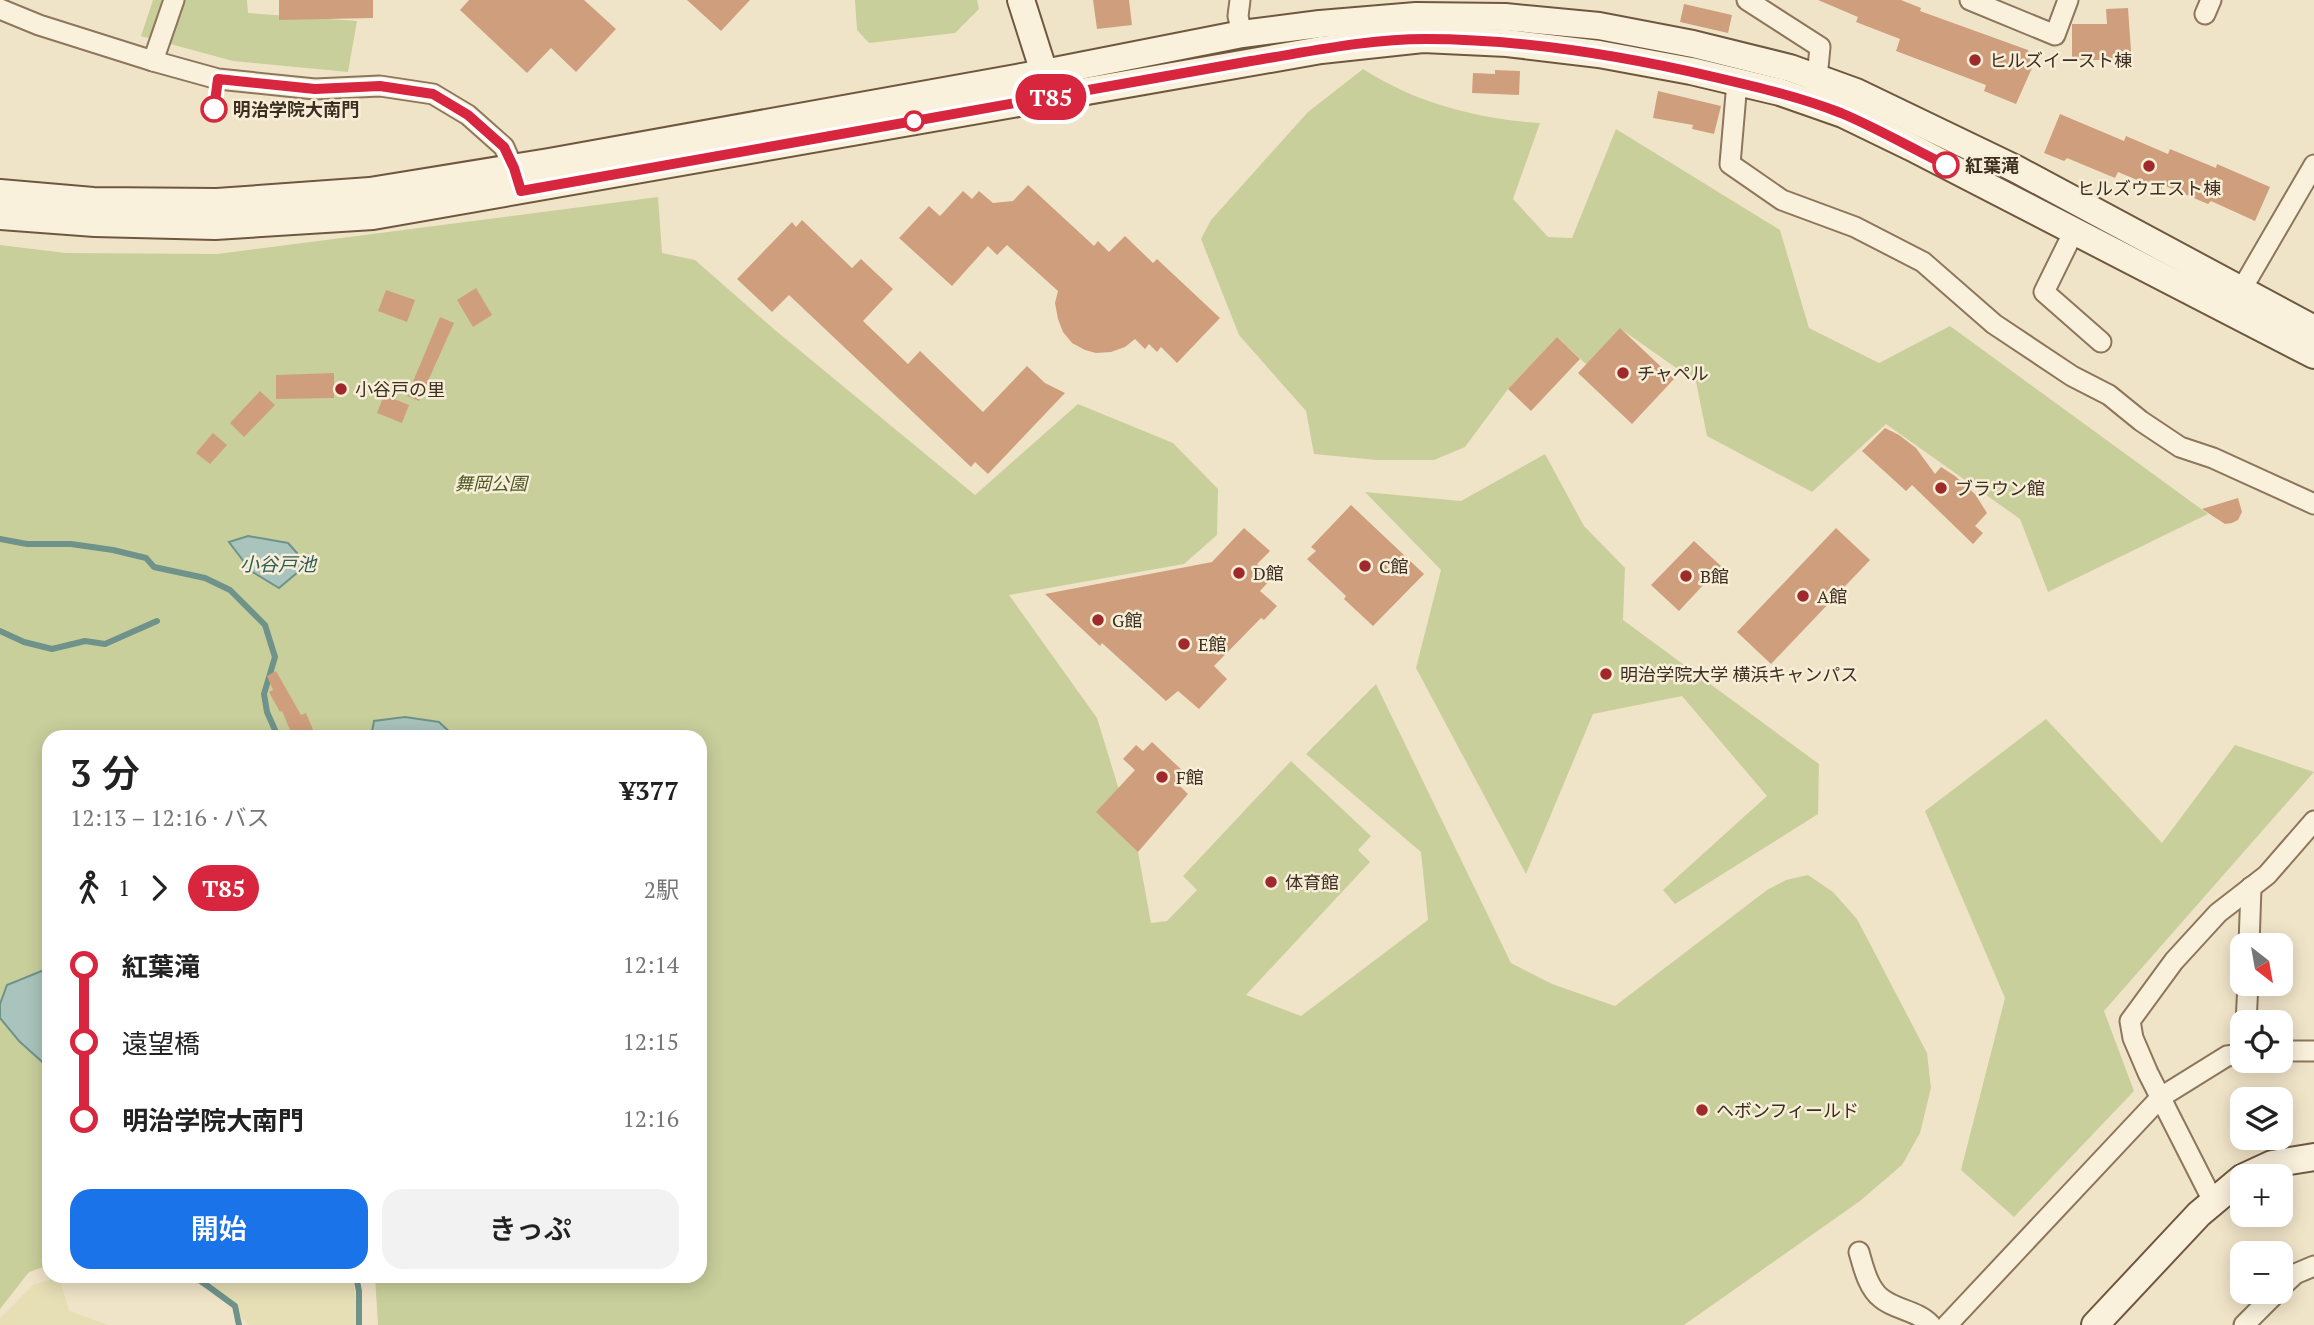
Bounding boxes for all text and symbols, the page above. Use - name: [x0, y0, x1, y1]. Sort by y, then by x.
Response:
- place label: ヒルズイースト棟: [1989, 48, 2132, 72]
- marker: ヒルズイースト棟: [1967, 52, 1983, 68]
- line badge: T85: [1011, 74, 1091, 120]
- text: T85: [1029, 81, 1073, 113]
- marker: 明治学院大南門: [201, 96, 227, 122]
- place label: 明治学院大南門: [233, 97, 359, 121]
- unlabelled marker: [904, 111, 924, 131]
- marker: 紅葉滝: [1933, 152, 1959, 178]
- place label: 紅葉滝: [1965, 153, 2019, 177]
- marker: ヒルズウエスト棟: [2141, 158, 2157, 174]
- place label: ヒルズウエスト棟: [2077, 176, 2221, 200]
- place label: チャペル: [1637, 361, 1709, 385]
- marker: チャペル: [1615, 365, 1631, 381]
- place label: 小谷戸の里: [355, 377, 445, 401]
- marker: 小谷戸の里: [333, 381, 349, 397]
- park label: 舞岡公園: [455, 471, 530, 495]
- place label: ブラウン館: [1955, 476, 2045, 500]
- marker: ブラウン館: [1933, 480, 1949, 496]
- water label: 小谷戸池: [240, 551, 318, 576]
- place label: C館: [1379, 554, 1409, 578]
- marker: C館: [1357, 558, 1373, 574]
- place label: D館: [1253, 561, 1284, 585]
- place label: B館: [1700, 564, 1729, 588]
- marker: D館: [1231, 565, 1247, 581]
- marker: B館: [1678, 568, 1694, 584]
- place label: A館: [1817, 584, 1847, 608]
- marker: A館: [1795, 588, 1811, 604]
- place label: G館: [1112, 608, 1142, 632]
- marker: G館: [1090, 612, 1106, 628]
- place label: E館: [1198, 632, 1226, 656]
- marker: E館: [1176, 636, 1192, 652]
- place label: 明治学院大学 横浜キャンパス: [1620, 662, 1858, 686]
- marker: 明治学院大学 横浜キャンパス: [1598, 666, 1614, 682]
- text: 3 分: [70, 748, 140, 798]
- place label: F館: [1176, 765, 1204, 789]
- marker: F館: [1154, 769, 1170, 785]
- text: ¥377: [620, 773, 679, 807]
- text: 12:13 – 12:16 · バス: [70, 802, 270, 833]
- icon: walk: [70, 869, 108, 907]
- icon: forward: [140, 869, 178, 907]
- place label: 体育館: [1285, 870, 1339, 894]
- text: 1: [118, 872, 130, 903]
- text: T85: [202, 872, 245, 904]
- text: 2駅: [644, 874, 679, 905]
- marker: 体育館: [1263, 874, 1279, 890]
- north arrow: [2230, 933, 2292, 996]
- map controls: [2230, 933, 2293, 1304]
- text: 紅葉滝: [122, 949, 200, 983]
- text: 12:14: [622, 949, 679, 980]
- button: locate: [2230, 1010, 2293, 1073]
- text: 遠望橋: [122, 1026, 200, 1060]
- text: 12:15: [622, 1026, 679, 1057]
- button: layers: [2230, 1087, 2293, 1150]
- place label: ヘボンフィールド: [1716, 1098, 1859, 1122]
- marker: ヘボンフィールド: [1694, 1102, 1710, 1118]
- text: 明治学院大南門: [122, 1103, 304, 1137]
- text: 12:16: [622, 1103, 679, 1134]
- button: +: [2230, 1164, 2293, 1227]
- button: 開始: [70, 1189, 368, 1269]
- button: きっぷ: [382, 1189, 679, 1269]
- button: −: [2230, 1241, 2293, 1304]

